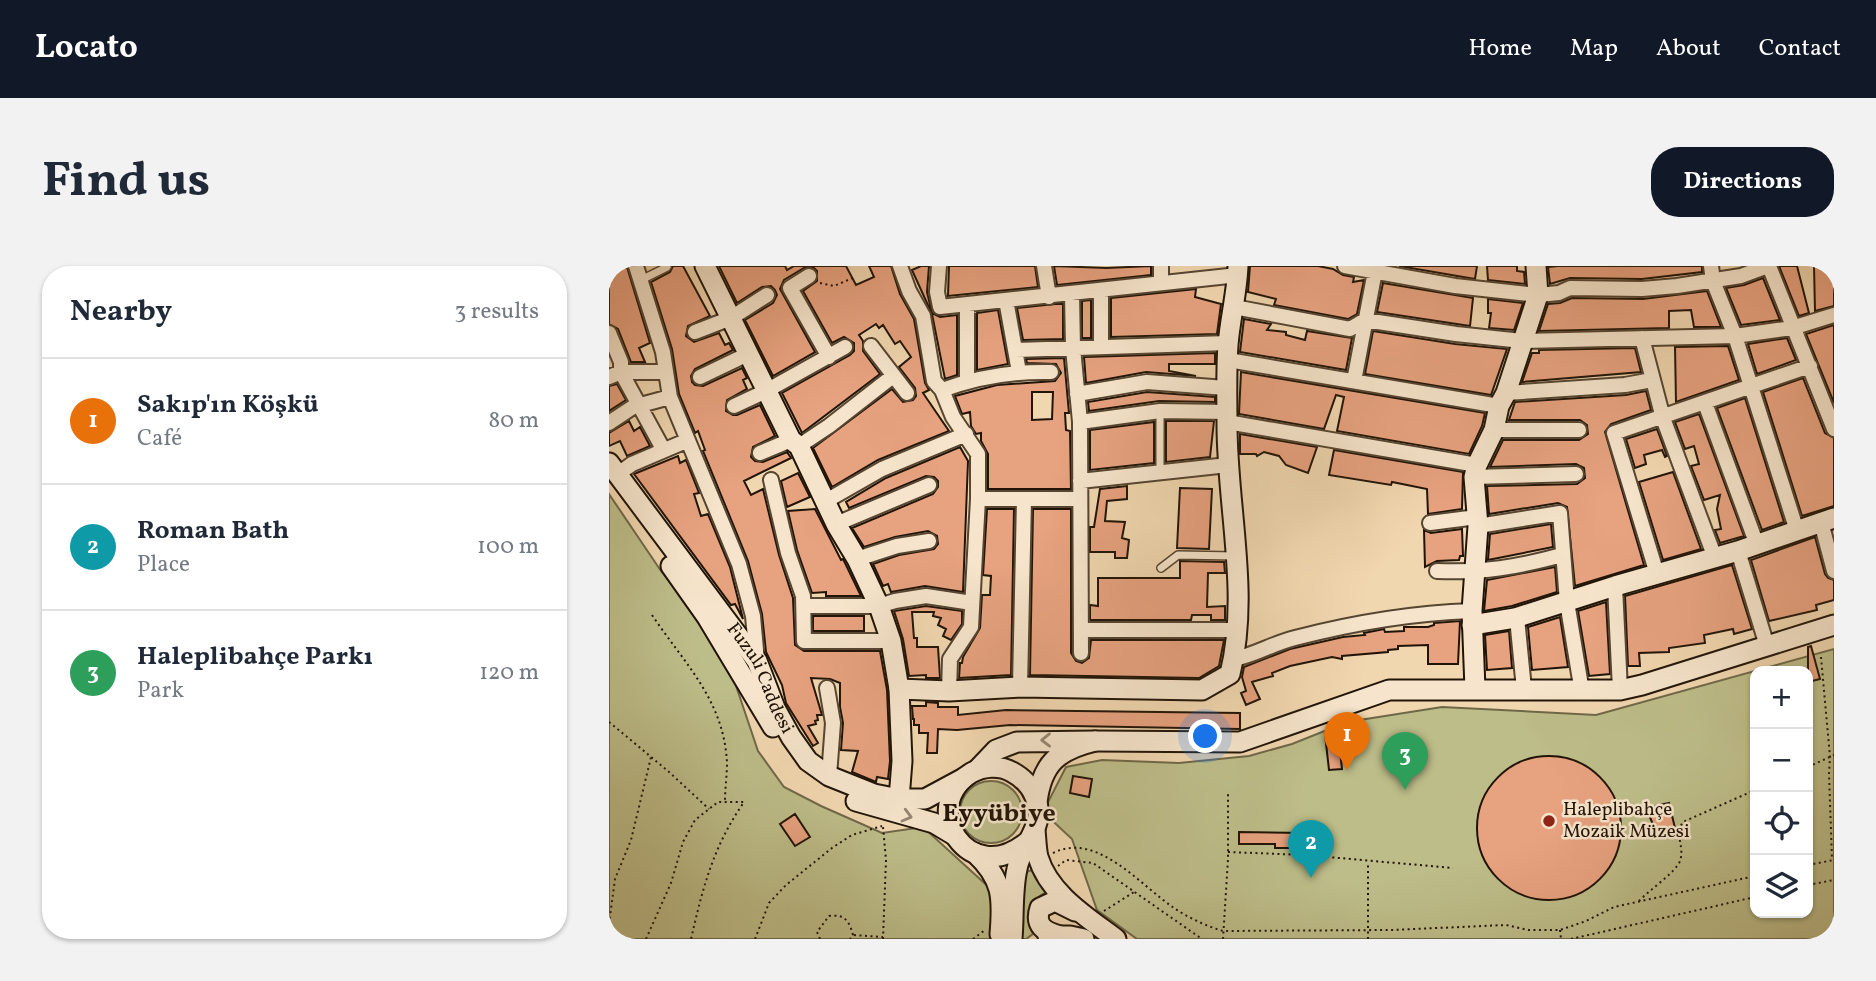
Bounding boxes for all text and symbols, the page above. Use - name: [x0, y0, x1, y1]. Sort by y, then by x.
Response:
- text: Locato: [35, 26, 138, 72]
- text: Home: [1468, 32, 1532, 66]
- text: Map: [1570, 32, 1618, 66]
- text: About: [1656, 32, 1721, 66]
- text: Contact: [1759, 32, 1841, 66]
- button: Directions: [1651, 147, 1834, 217]
- text: Find us: [42, 148, 210, 217]
- text: Nearby: [70, 291, 172, 333]
- text: 3 results: [454, 296, 539, 328]
- text: Sakıp'ın Köşkü: [137, 387, 319, 423]
- text: 1: [88, 405, 98, 437]
- text: 80 m: [489, 405, 539, 437]
- text: Café: [137, 423, 182, 455]
- text: Roman Bath: [137, 513, 289, 549]
- text: 2: [87, 531, 99, 563]
- text: 100 m: [477, 531, 539, 563]
- text: Place: [137, 549, 190, 581]
- street label: Fuzuli Caddesi: [720, 618, 800, 739]
- text: Haleplibahçe Parkı: [137, 639, 373, 675]
- text: 3: [87, 657, 99, 689]
- text: 120 m: [479, 657, 539, 689]
- map controls: [1750, 666, 1813, 918]
- button: +: [1750, 666, 1813, 729]
- text: Park: [137, 675, 184, 707]
- pin: 1: [1324, 712, 1370, 770]
- your location: [1188, 719, 1222, 753]
- button: −: [1750, 729, 1813, 792]
- pin: 3: [1382, 732, 1428, 790]
- one-way arrow: [1041, 733, 1052, 748]
- button: locate: [1750, 792, 1813, 855]
- district label: Eyyübiye: [942, 796, 1056, 832]
- place label: Haleplibahçe Mozaik Müzesi: [1563, 797, 1690, 845]
- one-way arrow: [901, 808, 913, 822]
- marker: Haleplibahçe Mozaik Müzesi: [1541, 813, 1557, 829]
- pin: 2: [1288, 820, 1334, 878]
- button: layers: [1750, 855, 1813, 918]

